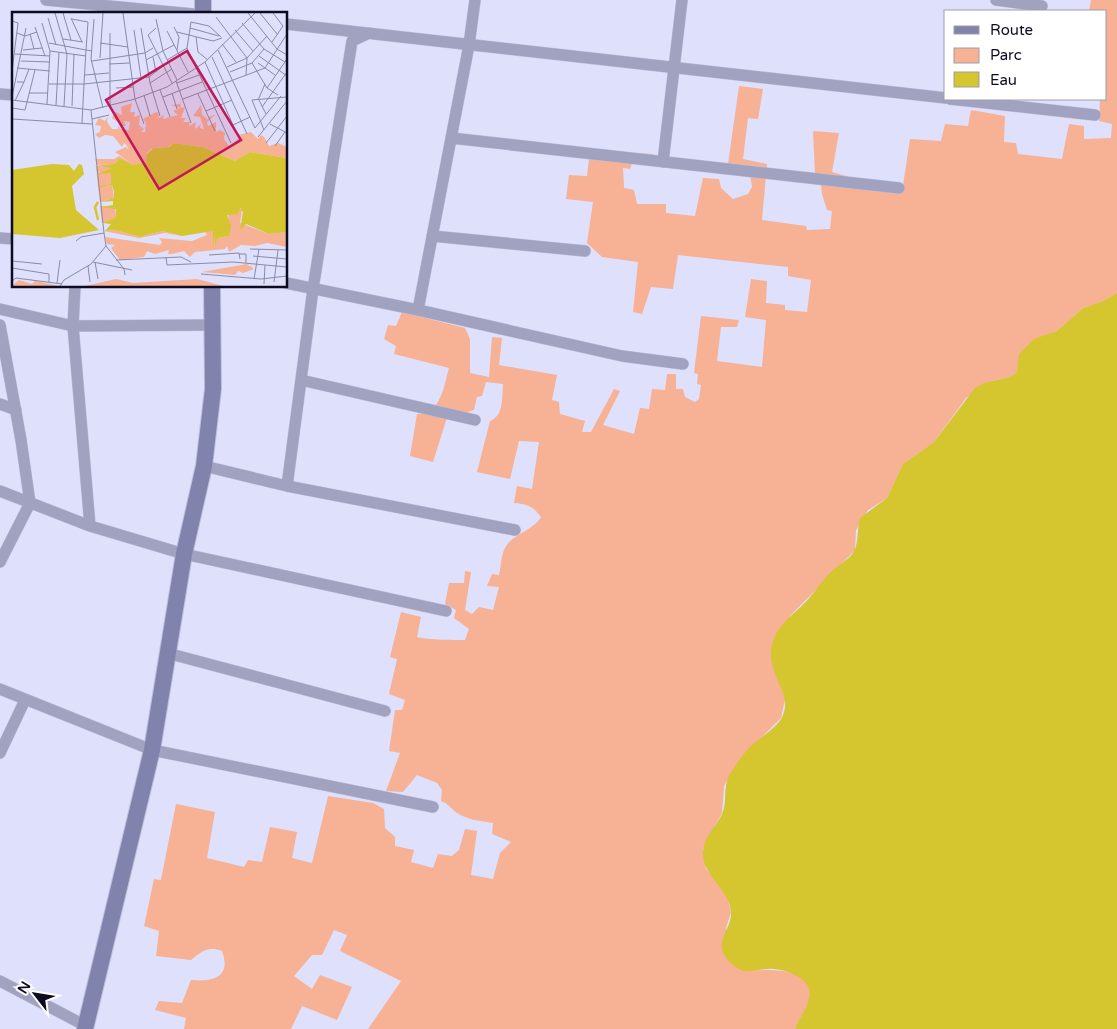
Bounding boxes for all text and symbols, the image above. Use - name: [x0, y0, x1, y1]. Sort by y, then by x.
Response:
- legend: [944, 10, 1107, 100]
- inset map: [12, 12, 288, 288]
- text: Route: [990, 21, 1033, 39]
- text: Parc: [990, 46, 1022, 64]
- text: Eau: [990, 71, 1017, 89]
- north arrow: [10, 969, 60, 1019]
- text: N: [14, 978, 34, 997]

